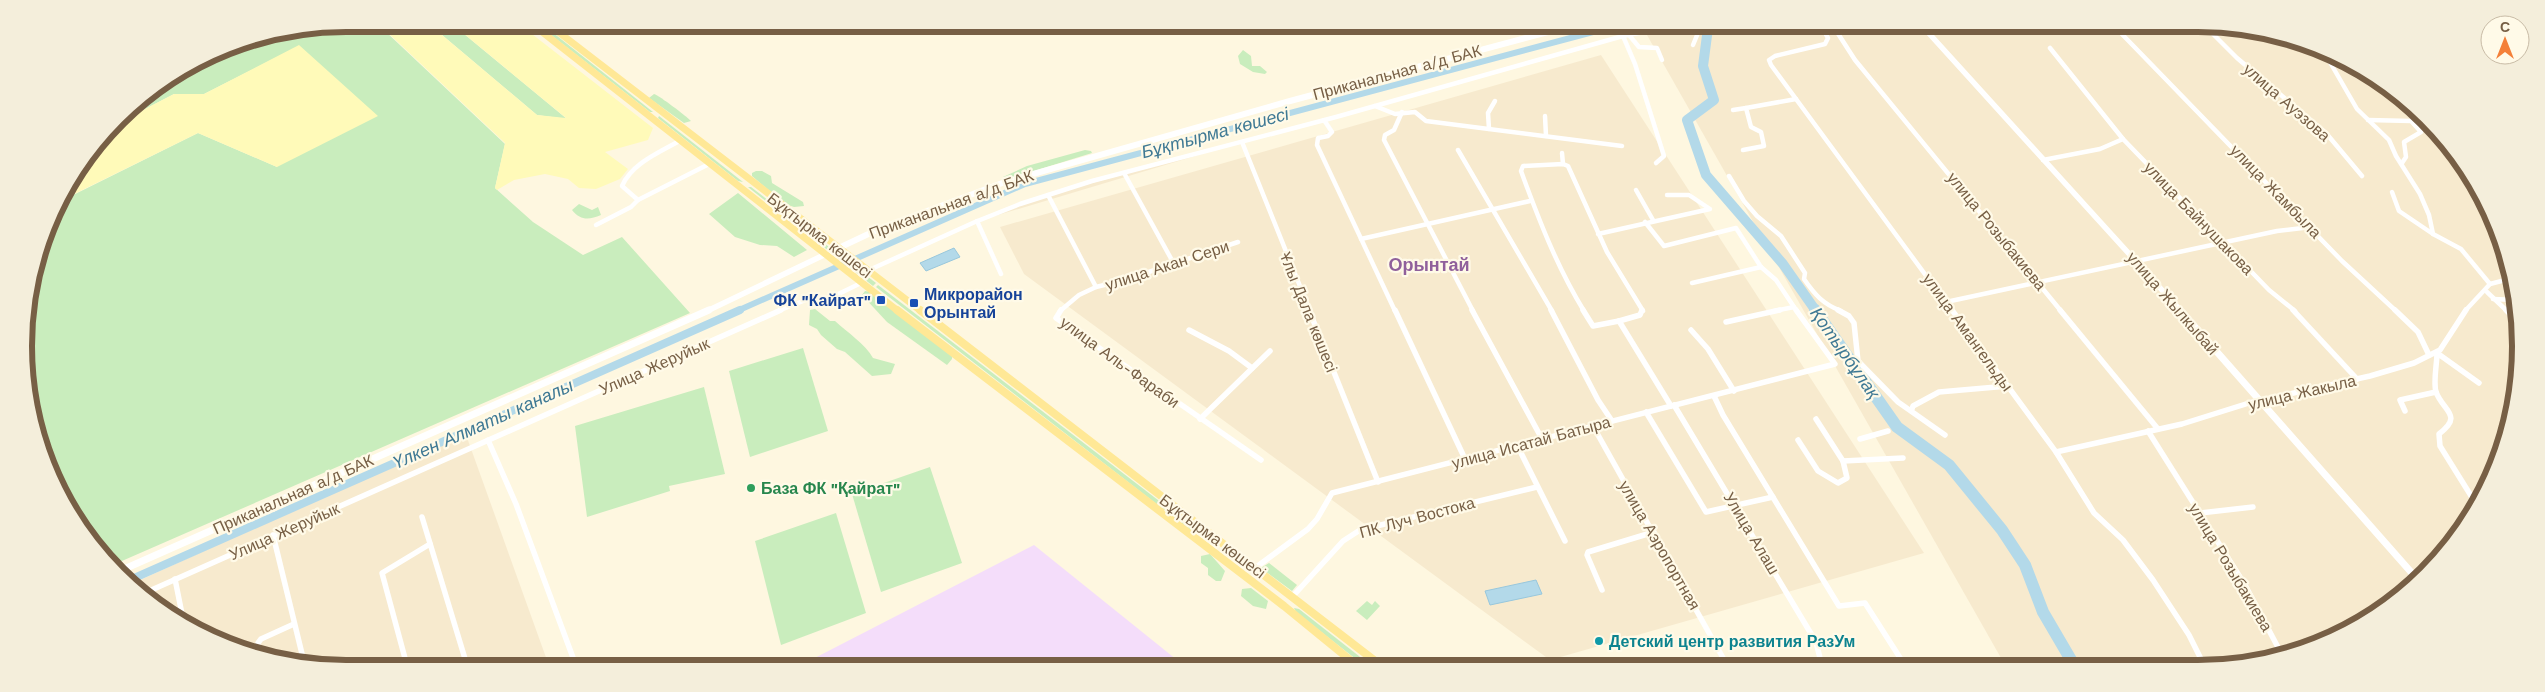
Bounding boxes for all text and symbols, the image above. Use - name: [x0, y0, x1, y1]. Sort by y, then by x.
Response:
- north arrow: [2480, 15, 2530, 65]
- text: С: [2500, 19, 2510, 35]
- street label: Приканальная а/д БАК: [1311, 41, 1484, 104]
- street label: улица Ауэзова: [2239, 59, 2334, 145]
- water label: Бұқтырма көшесі: [1139, 102, 1292, 162]
- street label: улица Жамбыла: [2226, 141, 2325, 242]
- street label: улица Байнушакова: [2140, 158, 2258, 279]
- street label: Приканальная а/д БАК: [866, 166, 1037, 243]
- street label: улица Розыбакиева: [1943, 168, 2050, 294]
- street label: Бұқтырма көшесі: [763, 189, 876, 282]
- street label: улица Акан Сери: [1103, 237, 1231, 294]
- street label: улица Жылкыбай: [2123, 248, 2222, 359]
- street label: Ұлы Дала көшесі: [1276, 249, 1341, 375]
- district label: Орынтай: [1388, 254, 1470, 275]
- street label: улица Амангельды: [1918, 270, 2017, 395]
- place label: Микрорайон Орынтай: [924, 285, 1023, 322]
- place label: ФК "Кайрат": [773, 291, 871, 310]
- marker: ФК "Кайрат": [875, 294, 887, 306]
- marker: Микрорайон Орынтай: [908, 297, 920, 309]
- water label: Қотырбұлақ: [1806, 303, 1885, 404]
- street label: улица Аль-Фараби: [1056, 313, 1183, 412]
- street label: Улица Жеруйык: [596, 333, 713, 399]
- street label: улица Жакыла: [2246, 371, 2358, 414]
- water label: Үлкен Алматы каналы: [389, 374, 576, 473]
- street label: улица Исатай Батыра: [1450, 412, 1613, 473]
- street label: Приканальная а/д БАК: [210, 450, 377, 538]
- street label: улица Аэропортная: [1615, 477, 1704, 613]
- place label: База ФК "Қайрат": [761, 479, 900, 498]
- marker: База ФК "Қайрат": [745, 482, 757, 494]
- street label: Улица Алаш: [1720, 489, 1784, 578]
- street label: Бұқтырма көшесі: [1156, 490, 1269, 582]
- street label: ПК Луч Востока: [1357, 493, 1477, 542]
- street label: Улица Жеруйык: [226, 498, 343, 564]
- street label: улица Розыбакиева: [2185, 499, 2277, 635]
- place label: Детский центр развития РазУм: [1609, 632, 1855, 651]
- marker: Детский центр развития РазУм: [1593, 635, 1605, 647]

